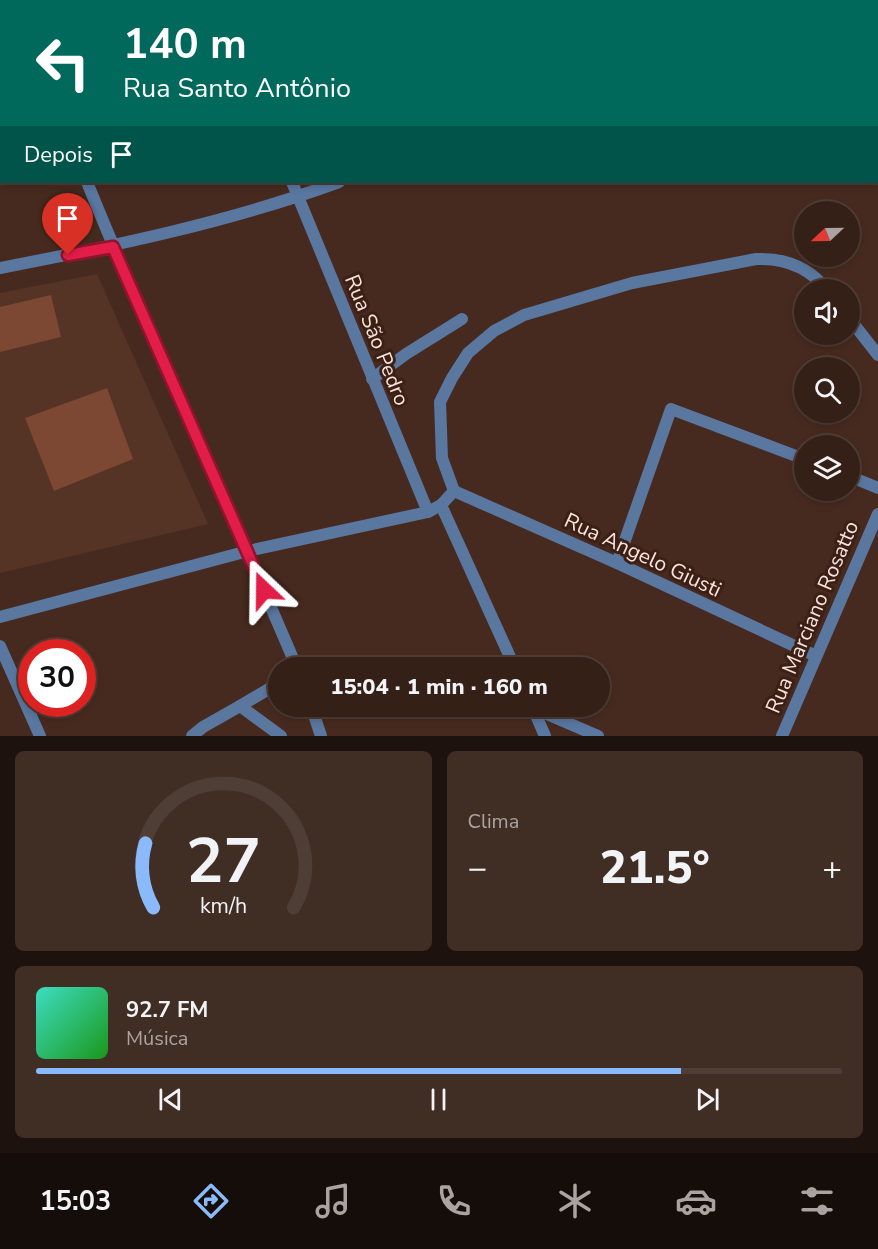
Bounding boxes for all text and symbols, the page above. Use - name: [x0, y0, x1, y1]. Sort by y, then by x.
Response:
- text: 140 m: [123, 16, 247, 73]
- icon: left: [24, 24, 102, 102]
- text: Rua Santo Antônio: [123, 70, 351, 107]
- icon: arrive: [105, 138, 138, 171]
- text: Depois: [24, 140, 93, 170]
- pin: [42, 193, 93, 255]
- north arrow: [794, 201, 860, 267]
- map controls: [794, 201, 860, 501]
- icon: arrive: [51, 202, 84, 235]
- street label: Rua São Pedro: [338, 270, 416, 410]
- button: sound: [794, 279, 860, 345]
- button: search: [794, 357, 860, 423]
- button: layers: [794, 435, 860, 501]
- street label: Rua Angelo Giusti: [560, 506, 726, 604]
- street label: Rua Marciano Rosatto: [759, 517, 865, 717]
- position arrow: [232, 558, 296, 622]
- speed limit sign: 30: [18, 639, 96, 717]
- text: 15:04 · 1 min · 160 m: [330, 672, 548, 702]
- text: Clima: [468, 808, 519, 835]
- text: 27: [186, 819, 261, 904]
- text: 21.5°: [600, 838, 710, 899]
- text: −: [468, 846, 487, 891]
- text: +: [822, 846, 842, 891]
- text: km/h: [200, 891, 247, 921]
- text: 92.7 FM: [126, 995, 208, 1025]
- text: Música: [126, 1025, 188, 1052]
- icon: previous: [154, 1083, 187, 1116]
- icon: pause: [422, 1083, 455, 1116]
- icon: next: [691, 1083, 724, 1116]
- icon: directions: [190, 1180, 232, 1222]
- icon: music: [312, 1180, 354, 1222]
- icon: phone: [433, 1180, 475, 1222]
- icon: climate: [554, 1180, 596, 1222]
- icon: car: [675, 1180, 717, 1222]
- icon: filters: [796, 1180, 838, 1222]
- text: 15:03: [40, 1183, 111, 1220]

